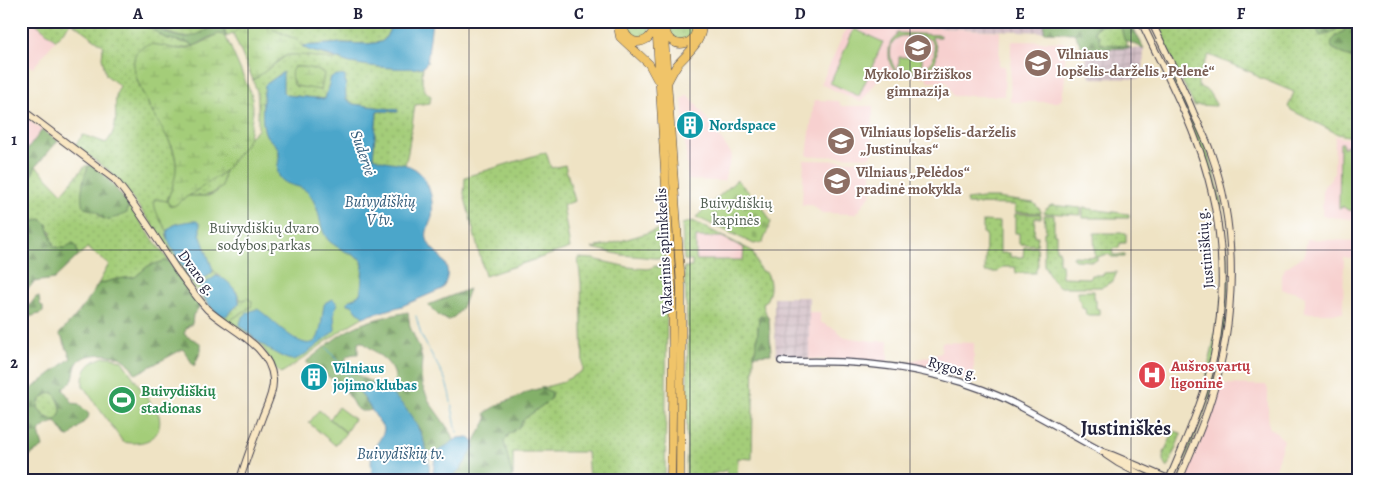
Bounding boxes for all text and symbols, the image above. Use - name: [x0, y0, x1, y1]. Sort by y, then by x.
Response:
- text: A: [132, 3, 144, 25]
- text: B: [353, 3, 363, 25]
- text: C: [574, 3, 584, 25]
- text: D: [794, 3, 806, 25]
- text: E: [1015, 3, 1025, 25]
- text: F: [1237, 3, 1246, 25]
- school or university icon: Mykolo Biržiškos gimnazija: [903, 33, 933, 63]
- place label: Vilniaus lopšelis-darželis „Pelenė“: [1056, 44, 1214, 81]
- school or university icon: Vilniaus lopšelis-darželis „Pelenė“: [1023, 48, 1053, 78]
- place label: Mykolo Biržiškos gimnazija: [864, 64, 972, 101]
- building icon: Nordspace: [675, 110, 705, 140]
- place label: Nordspace: [709, 115, 776, 135]
- place label: Vilniaus lopšelis-darželis „Justinukas“: [859, 122, 1016, 159]
- school or university icon: Vilniaus lopšelis-darželis „Justinukas“: [826, 126, 856, 156]
- water label: Sudervė: [345, 127, 381, 179]
- text: 1: [11, 129, 17, 151]
- place label: Vilniaus „Pelėdos“ pradinė mokykla: [855, 162, 970, 199]
- school or university icon: Vilniaus „Pelėdos“ pradinė mokykla: [822, 166, 852, 196]
- street label: Vakarinis aplinkkelis: [651, 187, 677, 316]
- water label: Buivydiškių V tv.: [345, 191, 416, 231]
- park label: Buivydiškių kapinės: [700, 193, 773, 230]
- street label: Justiniškių g.: [1192, 207, 1218, 289]
- park label: Buivydiškių dvaro sodybos parkas: [209, 218, 319, 255]
- street label: Dvaro g.: [174, 246, 220, 300]
- street label: Rygos g.: [926, 351, 980, 385]
- text: 2: [10, 352, 18, 374]
- place label: Aušros vartų ligoninė: [1170, 356, 1251, 393]
- place label: Vilniaus jojimo klubas: [332, 358, 417, 395]
- hospital icon: Aušros vartų ligoninė: [1137, 360, 1167, 390]
- building icon: Vilniaus jojimo klubas: [299, 362, 329, 392]
- place label: Buivydiškių stadionas: [141, 381, 216, 418]
- sports icon: Buivydiškių stadionas: [107, 385, 137, 415]
- district label: Justiniškės: [1081, 415, 1171, 442]
- water label: Buivydiškių tv.: [357, 443, 445, 465]

